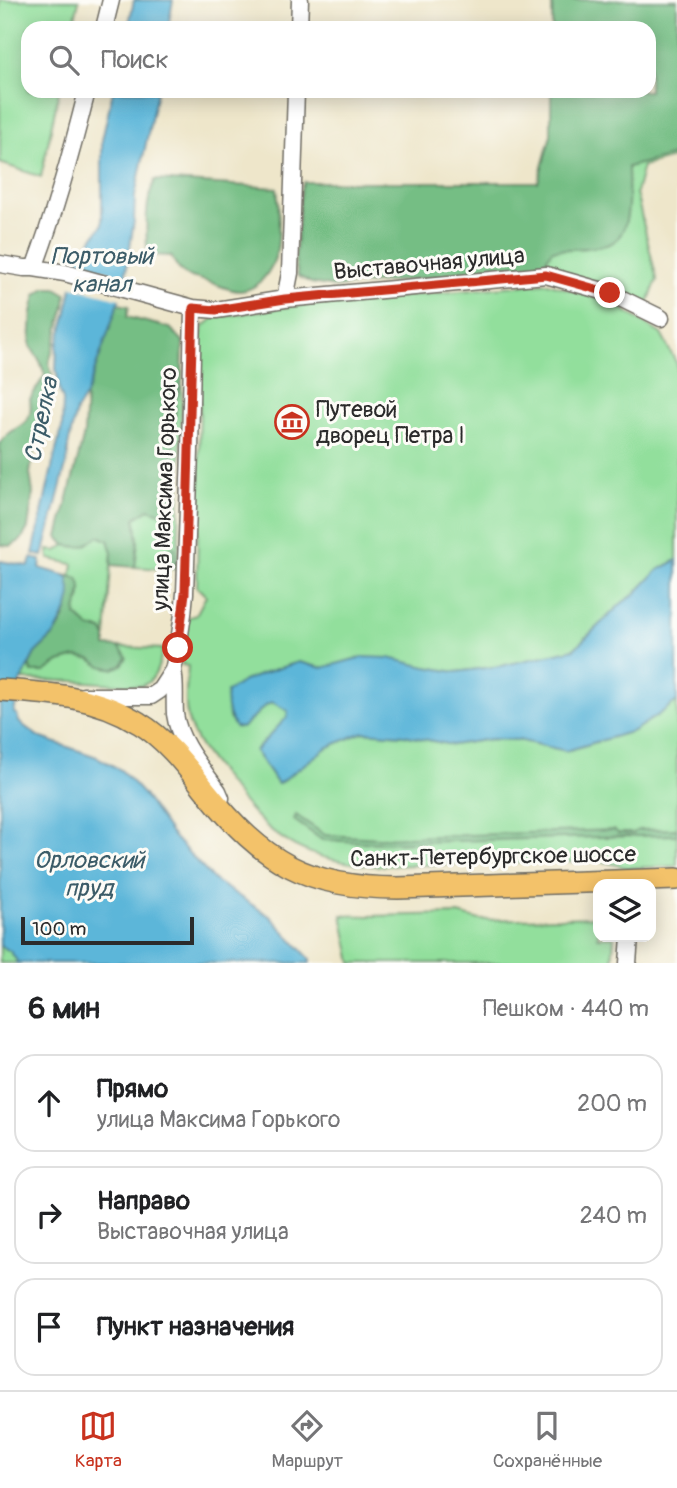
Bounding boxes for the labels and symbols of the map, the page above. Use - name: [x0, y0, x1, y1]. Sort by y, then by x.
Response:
- street label: Выставочная улица: [332, 241, 526, 286]
- water label: Портовый канал: [51, 242, 156, 299]
- route end: [594, 277, 625, 308]
- street label: улица Максима Горького: [146, 367, 183, 612]
- water label: Стрелка: [18, 373, 65, 465]
- place label: Путевой дворец Петра I: [316, 395, 465, 450]
- museum icon: Путевой дворец Петра I: [273, 403, 311, 441]
- route start: [162, 632, 193, 663]
- street label: Санкт-Петербургское шоссе: [350, 839, 637, 873]
- water label: Орловский пруд: [34, 846, 147, 903]
- scale bar: [21, 914, 194, 946]

